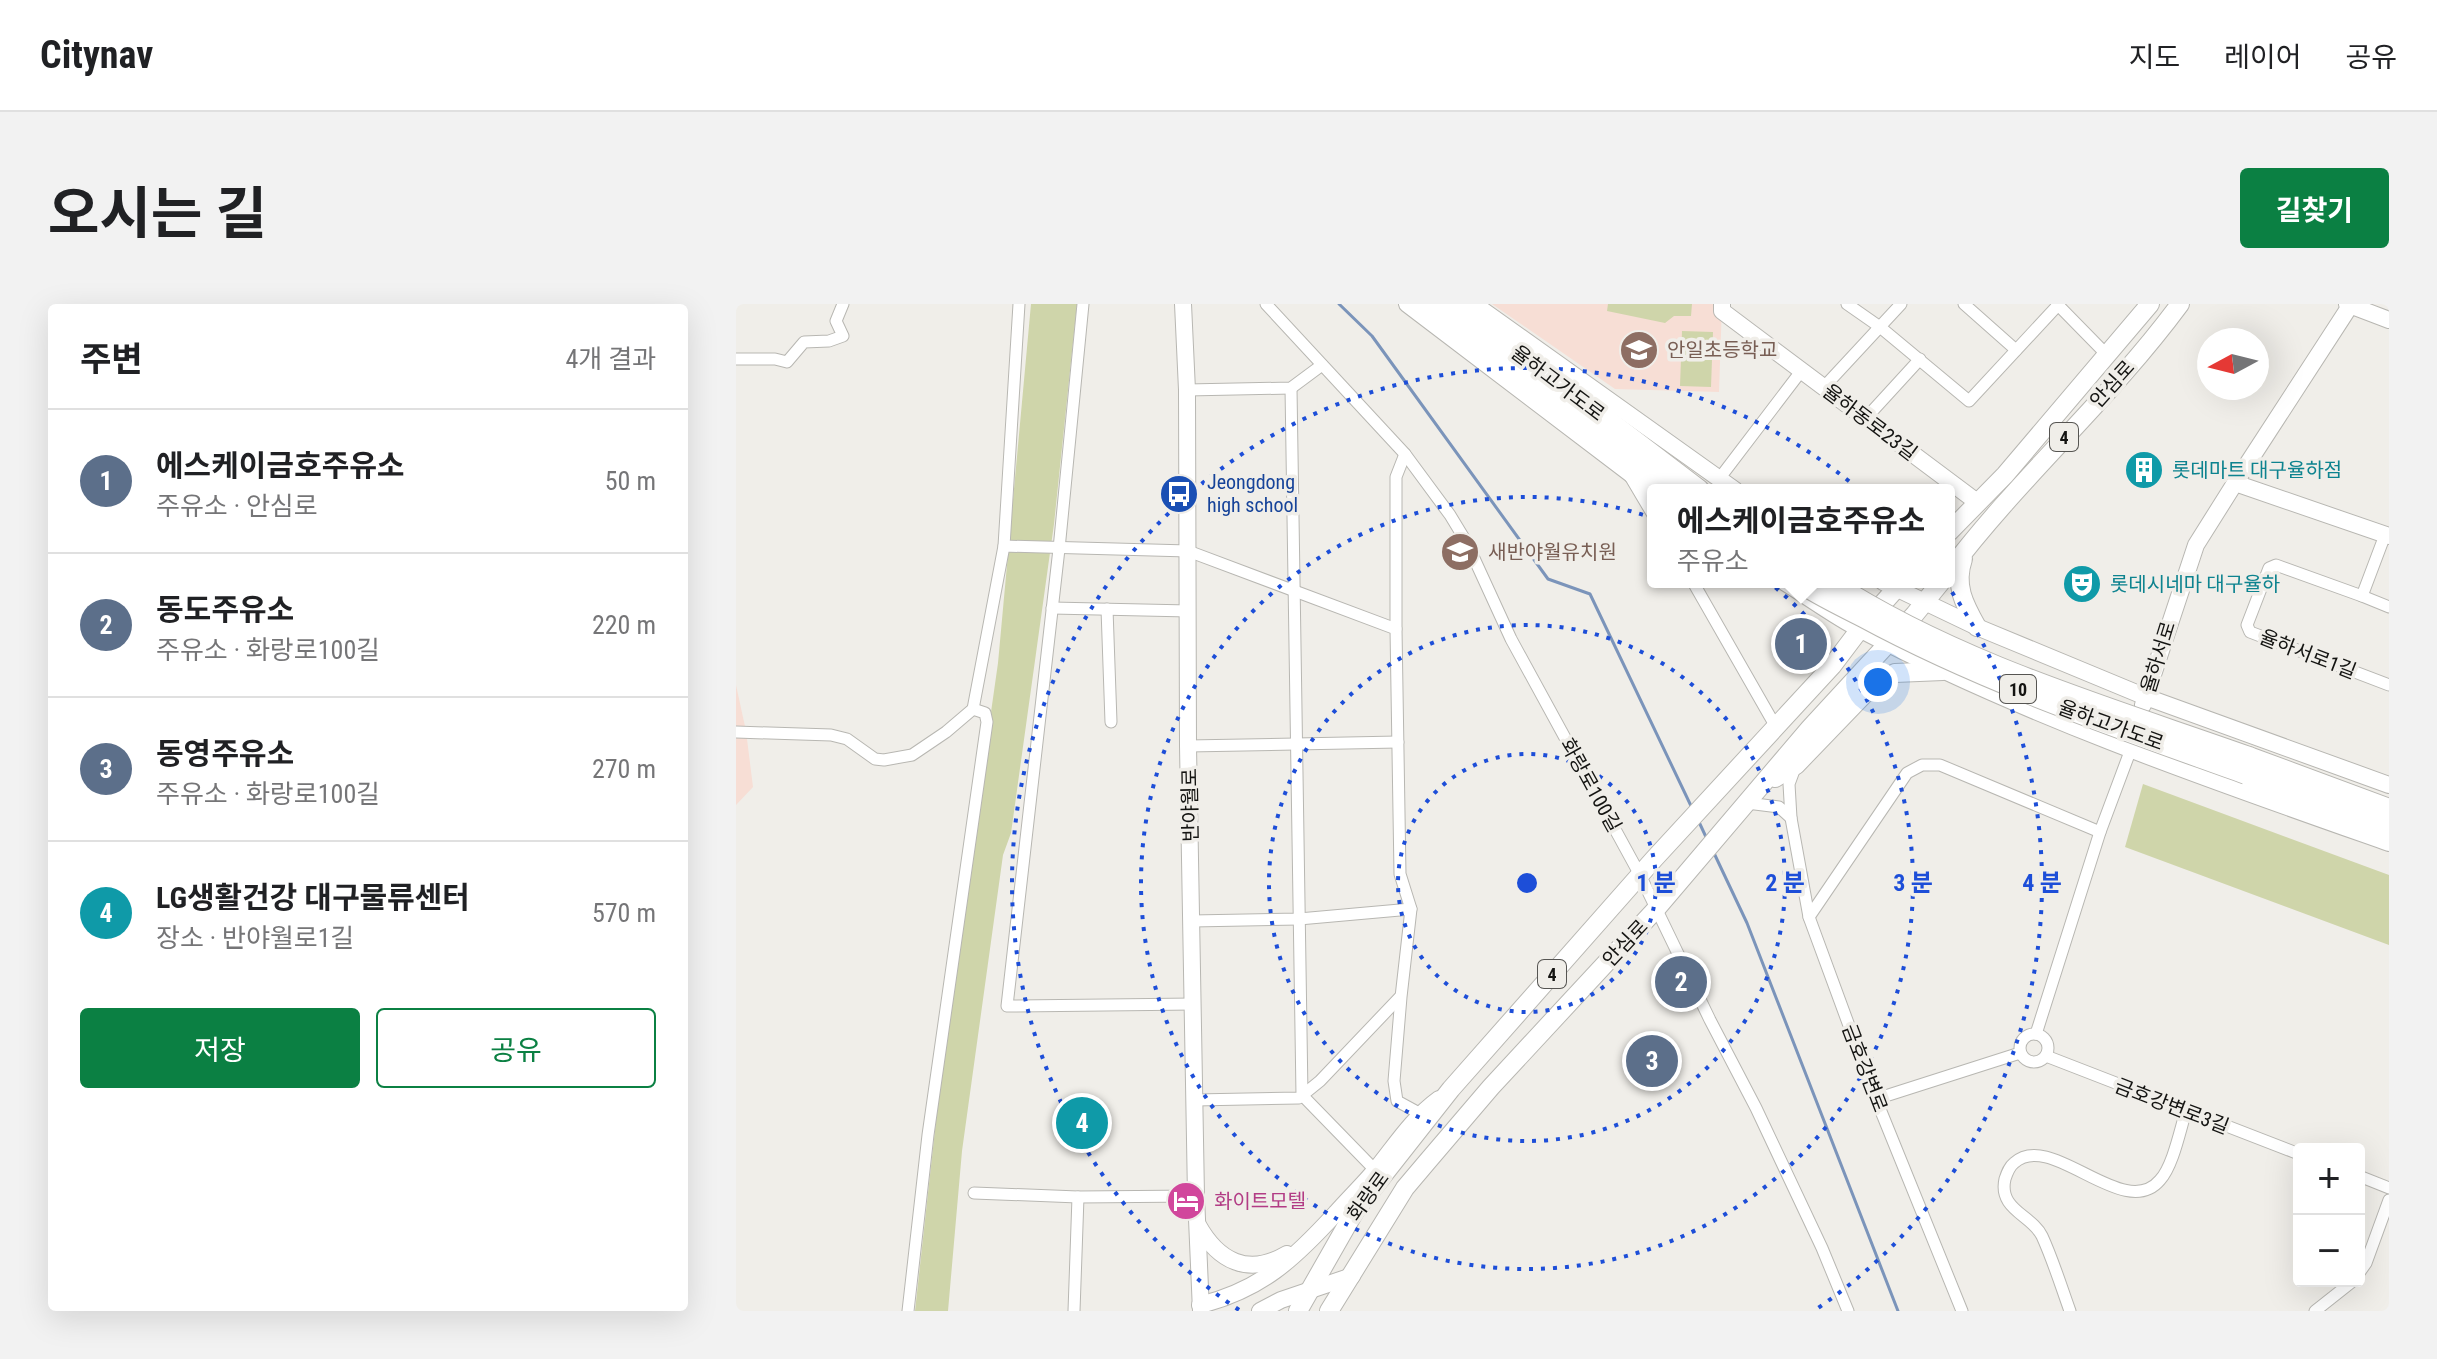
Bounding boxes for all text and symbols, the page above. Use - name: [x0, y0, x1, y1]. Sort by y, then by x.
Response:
- text: Citynav: [40, 33, 153, 77]
- text: 지도: [2129, 41, 2180, 74]
- text: 레이어: [2224, 41, 2301, 74]
- text: 공유: [2345, 41, 2397, 74]
- button: 길찾기: [2240, 168, 2389, 248]
- text: 오시는 길: [48, 181, 267, 247]
- north arrow: [2197, 328, 2269, 400]
- school or university icon: 안일초등학교: [1618, 329, 1660, 371]
- place label: 안일초등학교: [1667, 338, 1777, 362]
- text: 주변: [80, 339, 143, 379]
- street label: 율하고가도로: [1507, 340, 1609, 426]
- text: 4개 결과: [565, 344, 656, 374]
- street label: 안심로: [2085, 355, 2139, 413]
- street label: 율하동로23길: [1818, 379, 1922, 465]
- road number: 4: [2050, 423, 2078, 451]
- text: 에스케이금호주유소: [156, 448, 404, 483]
- building icon: 롯데마트 대구율하점: [2123, 449, 2165, 491]
- place label: 롯데마트 대구율하점: [2172, 458, 2342, 482]
- text: 1: [99, 466, 113, 496]
- text: 50 m: [605, 466, 656, 496]
- place label: Jeongdong high school: [1207, 470, 1298, 517]
- bus stop icon: Jeongdong high school: [1158, 473, 1200, 515]
- popup: [1647, 484, 1955, 588]
- text: 주유소 · 안심로: [156, 491, 318, 521]
- text: 에스케이금호주유소: [1677, 503, 1925, 538]
- school or university icon: 새반야월유치원: [1439, 531, 1481, 573]
- place label: 새반야월유치원: [1488, 540, 1617, 564]
- text: 주유소: [1677, 546, 1749, 576]
- theatre icon: 롯데시네마 대구율하: [2061, 563, 2103, 605]
- place label: 롯데시네마 대구율하: [2110, 572, 2280, 596]
- text: 동도주유소: [156, 592, 294, 627]
- text: 2: [99, 610, 113, 640]
- text: 220 m: [592, 610, 656, 640]
- pin: 1: [1775, 614, 1827, 674]
- street label: 율하서로: [2136, 618, 2180, 696]
- street label: 율하서로1길: [2256, 625, 2360, 683]
- text: 주유소 · 화랑로100길: [156, 635, 380, 665]
- your location: [1858, 662, 1898, 702]
- road number: 10: [2000, 675, 2036, 703]
- street label: 율하고가도로: [2055, 695, 2167, 755]
- street label: 화랑로100길: [1555, 734, 1627, 836]
- text: 동영주유소: [156, 736, 294, 771]
- text: 3: [99, 754, 113, 784]
- text: 270 m: [592, 754, 656, 784]
- street label: 반야월로: [1177, 768, 1203, 842]
- text: 주유소 · 화랑로100길: [156, 779, 380, 809]
- centre of rings: [1513, 869, 1541, 897]
- text: 1 분: [1636, 869, 1676, 897]
- text: 2 분: [1765, 869, 1805, 897]
- text: 3 분: [1893, 869, 1933, 897]
- text: 4 분: [2022, 869, 2062, 897]
- text: LG생활건강 대구물류센터: [156, 880, 470, 915]
- text: 4: [99, 898, 113, 928]
- text: 570 m: [592, 898, 656, 928]
- street label: 안심로: [1597, 915, 1653, 971]
- text: 장소 · 반야월로1길: [156, 923, 355, 953]
- pin: 2: [1655, 952, 1707, 1012]
- road number: 4: [1538, 960, 1566, 988]
- button: 저장: [80, 1008, 360, 1088]
- button: 공유: [376, 1008, 656, 1088]
- street label: 금호강변로: [1837, 1021, 1893, 1115]
- pin: 3: [1626, 1031, 1678, 1091]
- street label: 금호강변로3길: [2112, 1073, 2232, 1139]
- pin: 4: [1056, 1093, 1108, 1153]
- map controls: [2293, 1143, 2365, 1287]
- button: +: [2293, 1143, 2365, 1215]
- street label: 화랑로: [1342, 1167, 1394, 1225]
- hotel icon: 화이트모텔: [1165, 1180, 1207, 1222]
- place label: 화이트모텔: [1214, 1189, 1306, 1213]
- button: −: [2293, 1215, 2365, 1287]

